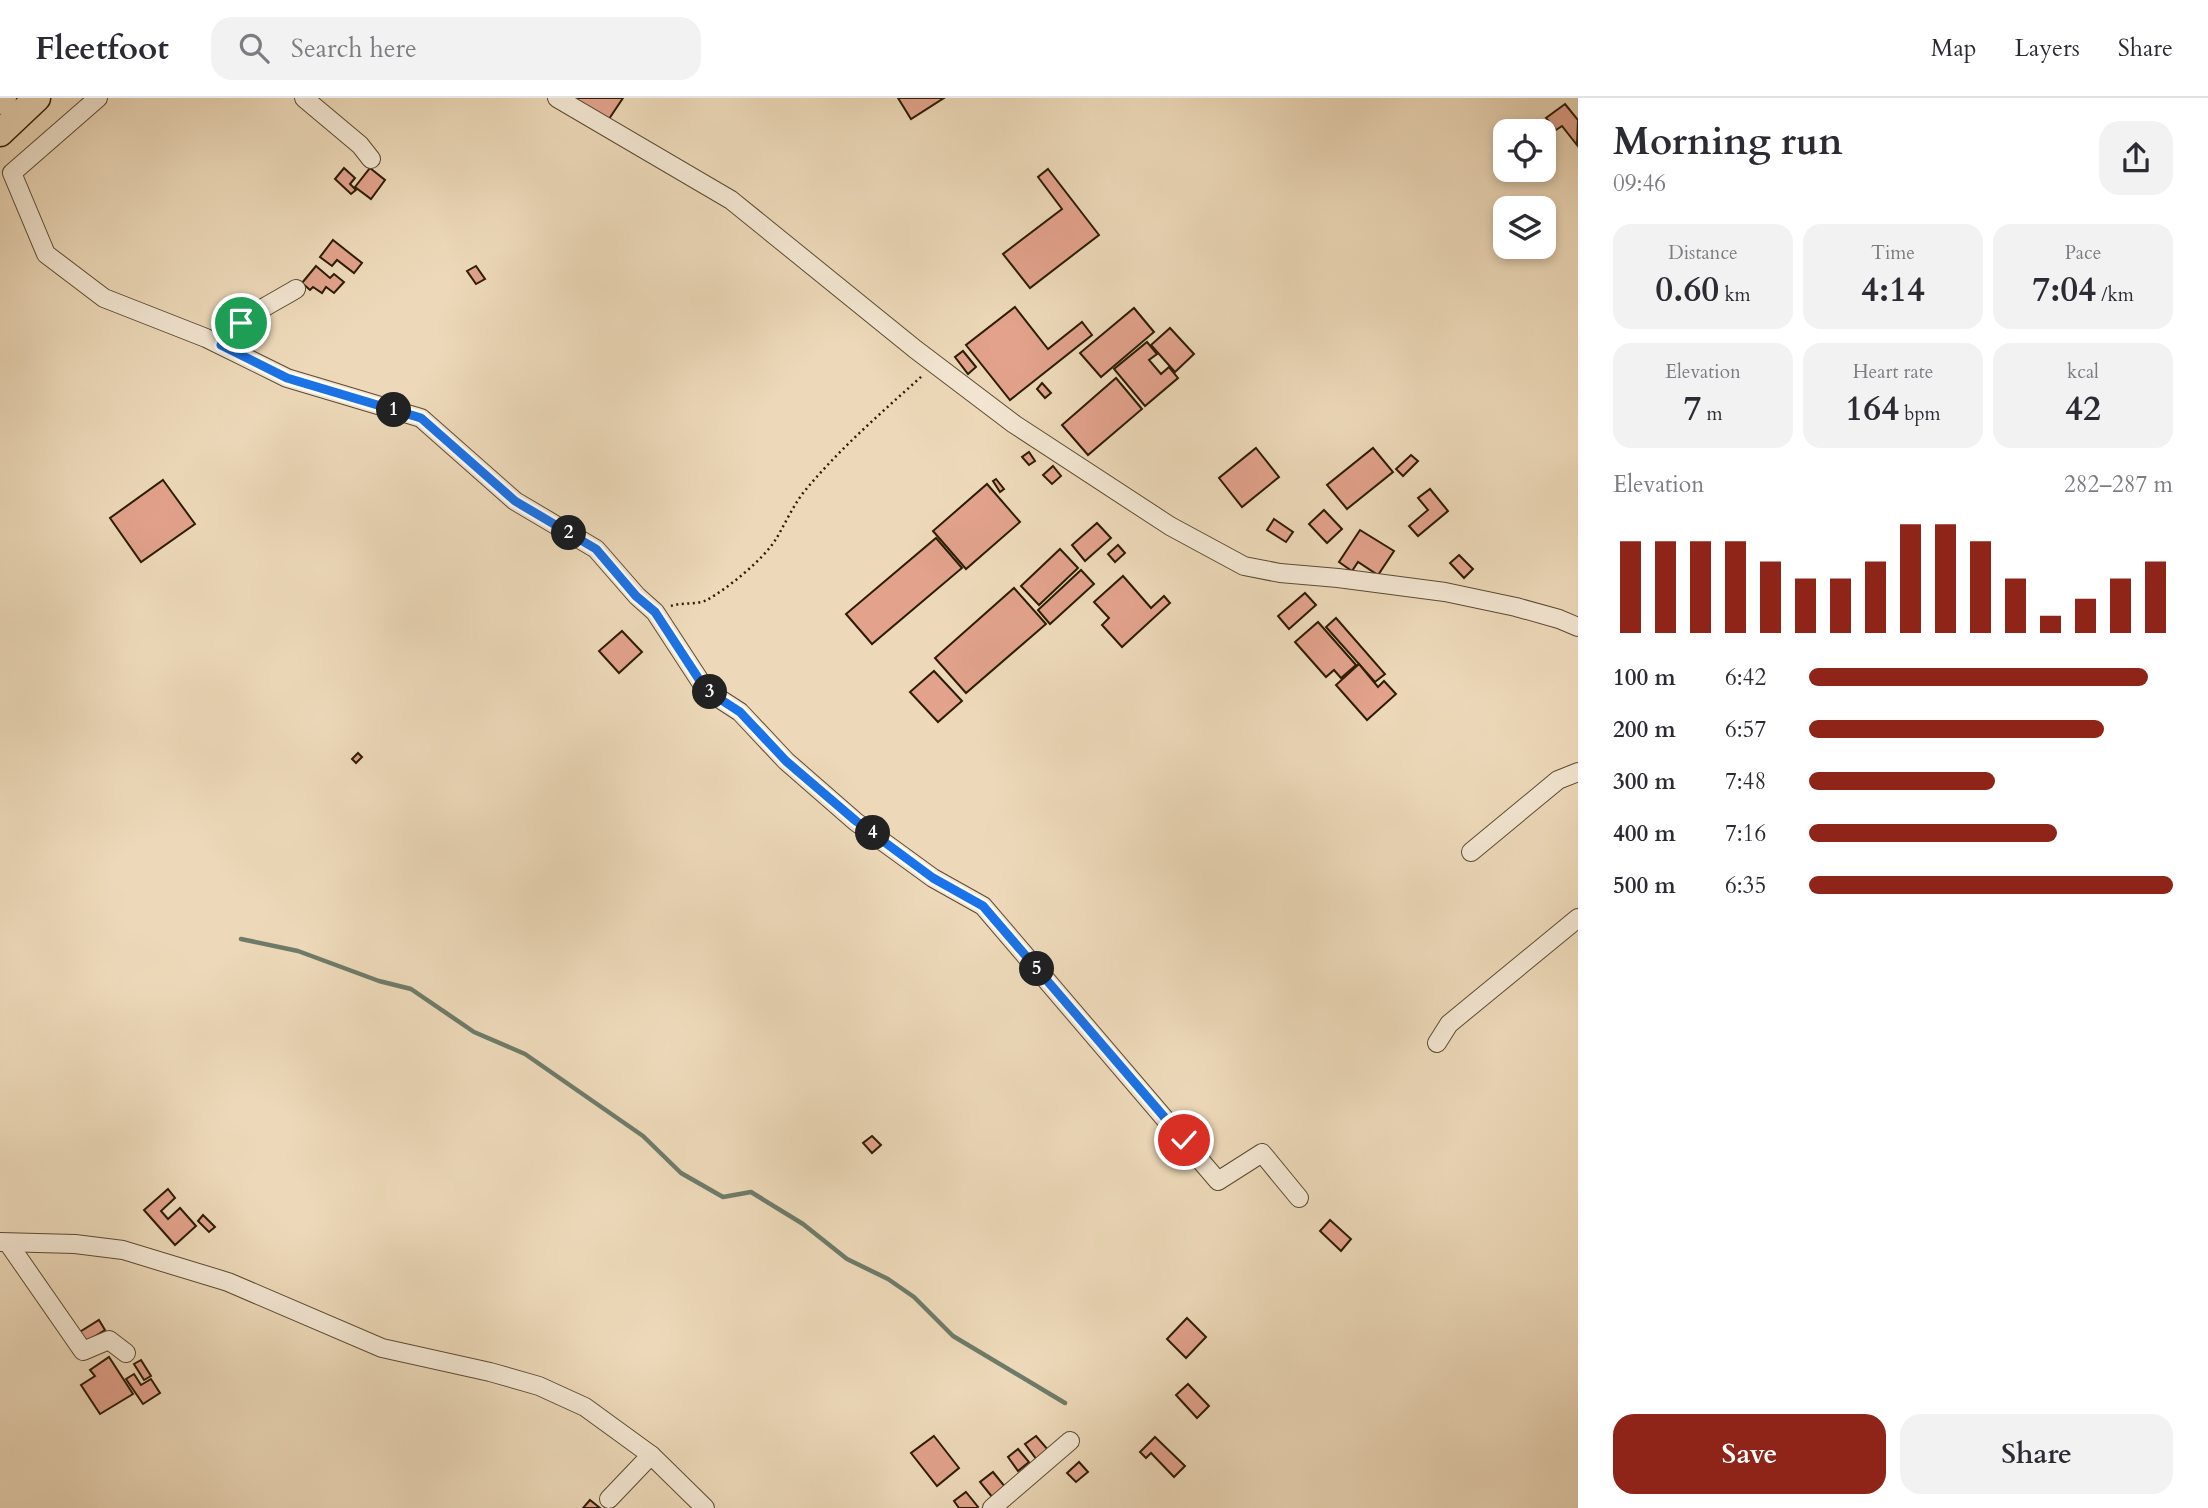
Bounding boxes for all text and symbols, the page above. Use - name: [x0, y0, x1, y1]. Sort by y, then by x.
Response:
- search box: [211, 17, 701, 80]
- text: Fleetfoot: [35, 26, 169, 71]
- icon: search: [235, 29, 273, 67]
- text: Search here: [291, 31, 417, 66]
- text: Map: [1931, 32, 1977, 65]
- text: Layers: [2015, 32, 2080, 65]
- text: Share: [2118, 32, 2173, 65]
- text: Morning run: [1613, 116, 1843, 168]
- map controls: [1493, 119, 1556, 259]
- button: locate: [1493, 119, 1556, 182]
- button: share: [2099, 121, 2173, 195]
- text: 09:46: [1613, 168, 1666, 199]
- button: layers: [1493, 196, 1556, 259]
- text: Distance: [1668, 240, 1738, 266]
- text: Time: [1871, 240, 1915, 266]
- text: Pace: [2065, 240, 2101, 266]
- text: 0.60: [1655, 266, 1719, 314]
- text: 4:14: [1861, 266, 1925, 314]
- text: 7:04: [2032, 266, 2096, 314]
- text: km: [1719, 282, 1751, 308]
- text: /km: [2096, 282, 2134, 308]
- pin: [211, 293, 271, 353]
- icon: arrive: [222, 304, 260, 342]
- text: Elevation: [1665, 359, 1741, 385]
- text: Heart rate: [1853, 359, 1933, 385]
- text: kcal: [2067, 359, 2099, 385]
- text: 7: [1683, 385, 1701, 433]
- text: 164: [1845, 385, 1899, 433]
- text: 42: [2065, 385, 2101, 433]
- pin: 1: [376, 392, 412, 428]
- text: 1: [389, 396, 398, 422]
- text: m: [1701, 401, 1723, 427]
- text: bpm: [1899, 401, 1941, 427]
- text: Elevation: [1613, 469, 1704, 500]
- text: 282–287 m: [2064, 469, 2173, 500]
- pin: 2: [552, 516, 586, 550]
- text: 2: [564, 519, 573, 545]
- text: 100 m: [1613, 662, 1676, 693]
- text: 6:42: [1725, 662, 1766, 693]
- pin: 3: [692, 674, 728, 710]
- text: 3: [705, 678, 714, 704]
- text: 200 m: [1613, 714, 1676, 745]
- text: 6:57: [1725, 714, 1766, 745]
- text: 300 m: [1613, 766, 1676, 797]
- text: 7:48: [1725, 766, 1766, 797]
- pin: 4: [856, 816, 890, 850]
- text: 400 m: [1613, 818, 1676, 849]
- text: 7:16: [1725, 818, 1766, 849]
- text: 4: [868, 819, 877, 845]
- text: 500 m: [1613, 870, 1676, 901]
- text: 6:35: [1725, 870, 1766, 901]
- pin: 5: [1020, 952, 1054, 986]
- text: 5: [1032, 955, 1041, 981]
- pin: [1154, 1110, 1214, 1170]
- icon: check: [1165, 1121, 1203, 1159]
- button: Save: [1613, 1414, 1886, 1494]
- button: Share: [1900, 1414, 2173, 1494]

